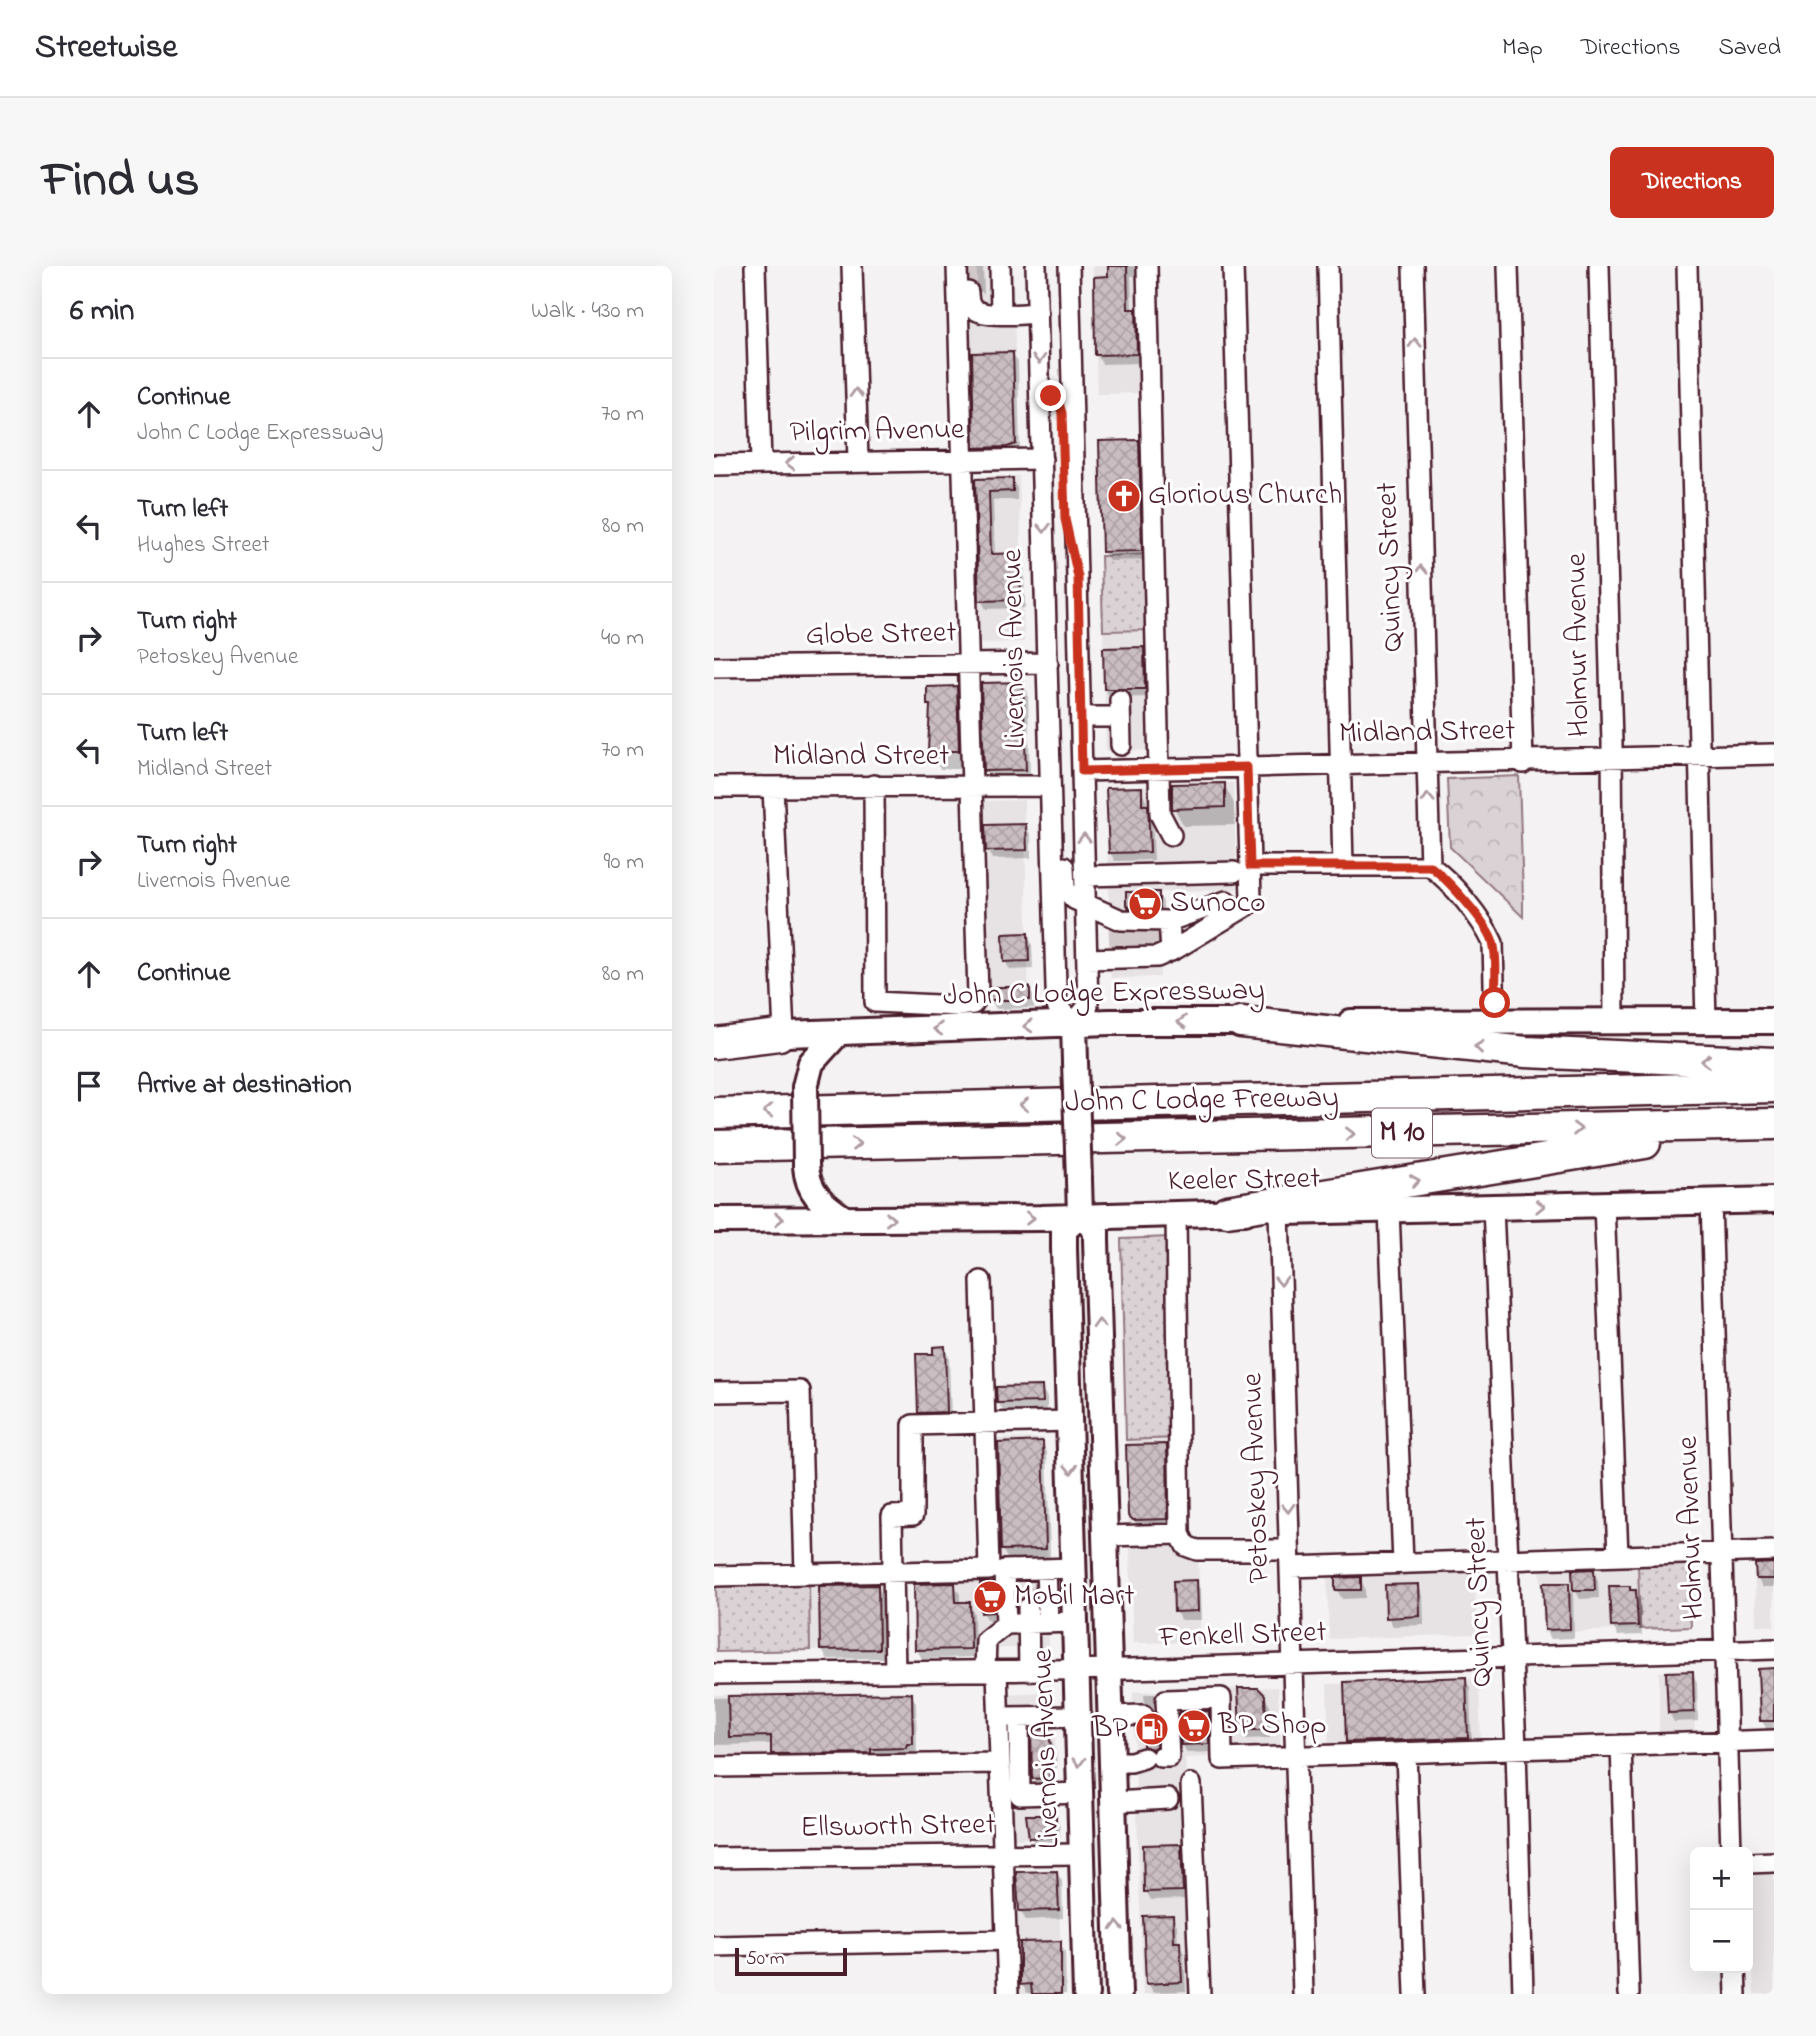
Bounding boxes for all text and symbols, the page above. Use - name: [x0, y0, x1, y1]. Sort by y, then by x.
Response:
- text: Streetwise: [35, 24, 177, 72]
- text: Map: [1502, 31, 1543, 66]
- text: Directions: [1581, 31, 1680, 66]
- text: Saved: [1718, 31, 1781, 66]
- text: Find us: [42, 146, 199, 218]
- button: Directions: [1610, 147, 1774, 218]
- text: 6 min: [70, 290, 134, 334]
- text: Walk · 430 m: [531, 295, 644, 328]
- one-way arrow: [1407, 337, 1422, 348]
- one-way arrow: [1031, 354, 1047, 364]
- text: Continue: [137, 379, 230, 417]
- route end: [1035, 380, 1066, 411]
- one-way arrow: [849, 387, 864, 398]
- icon: ahead: [70, 395, 108, 433]
- text: 70 m: [601, 398, 644, 431]
- street label: Pilgrim Avenue: [789, 408, 965, 456]
- text: John C Lodge Expressway: [137, 417, 384, 450]
- one-way arrow: [785, 456, 796, 471]
- place label: Glorious Church: [1148, 474, 1342, 518]
- church icon: Glorious Church: [1105, 477, 1143, 515]
- street label: Quincy Street: [1366, 481, 1416, 653]
- text: Turn left: [137, 491, 228, 529]
- icon: left: [70, 507, 108, 545]
- text: 80 m: [602, 510, 644, 543]
- one-way arrow: [1036, 522, 1051, 533]
- text: Hughes Street: [137, 529, 270, 562]
- street label: Livernois Avenue: [991, 548, 1039, 749]
- street label: Holmur Avenue: [1555, 552, 1603, 737]
- one-way arrow: [1414, 565, 1429, 576]
- text: Turn right: [137, 603, 237, 641]
- street label: Globe Street: [805, 612, 957, 658]
- icon: right: [70, 619, 108, 657]
- text: 40 m: [601, 622, 644, 655]
- text: Petoskey Avenue: [137, 641, 298, 674]
- street label: Midland Street: [1338, 709, 1516, 757]
- text: Turn left: [137, 715, 228, 753]
- icon: left: [70, 731, 108, 769]
- text: 70 m: [601, 734, 644, 767]
- street label: Midland Street: [773, 735, 949, 779]
- text: Midland Street: [137, 753, 272, 786]
- one-way arrow: [1420, 792, 1436, 803]
- text: Turn right: [137, 827, 237, 865]
- one-way arrow: [1076, 832, 1091, 843]
- icon: right: [70, 843, 108, 881]
- text: 90 m: [604, 846, 644, 879]
- text: Livernois Avenue: [137, 865, 290, 898]
- place label: Sunoco: [1170, 882, 1266, 926]
- supermarket icon: Sunoco: [1126, 885, 1164, 923]
- icon: ahead: [70, 955, 108, 993]
- text: Continue: [137, 955, 230, 993]
- text: 80 m: [602, 958, 644, 991]
- street label: John C Lodge Expressway: [943, 969, 1265, 1019]
- route start: [1479, 987, 1510, 1018]
- one-way arrow: [1176, 1014, 1186, 1030]
- one-way arrow: [1023, 1018, 1034, 1033]
- one-way arrow: [932, 1021, 943, 1037]
- one-way arrow: [1473, 1040, 1485, 1055]
- one-way arrow: [1700, 1053, 1711, 1068]
- icon: arrive: [70, 1067, 108, 1105]
- text: Arrive at destination: [137, 1067, 352, 1105]
- street label: John C Lodge Freeway: [1065, 1077, 1339, 1125]
- one-way arrow: [1018, 1097, 1029, 1113]
- one-way arrow: [762, 1104, 773, 1119]
- road number: M 10: [1372, 1108, 1432, 1158]
- one-way arrow: [1572, 1121, 1583, 1137]
- one-way arrow: [1345, 1126, 1356, 1142]
- one-way arrow: [1118, 1131, 1128, 1147]
- one-way arrow: [850, 1136, 861, 1151]
- street label: Keeler Street: [1167, 1158, 1321, 1204]
- one-way arrow: [1409, 1173, 1421, 1188]
- one-way arrow: [1535, 1198, 1546, 1214]
- one-way arrow: [1026, 1210, 1036, 1226]
- one-way arrow: [775, 1211, 785, 1227]
- one-way arrow: [885, 1211, 896, 1227]
- one-way arrow: [1274, 1275, 1289, 1286]
- one-way arrow: [1091, 1318, 1106, 1329]
- street label: Petoskey Avenue: [1231, 1372, 1283, 1584]
- street label: Holmur Avenue: [1667, 1435, 1717, 1621]
- one-way arrow: [1063, 1464, 1079, 1474]
- one-way arrow: [1280, 1503, 1296, 1514]
- street label: Quincy Street: [1455, 1516, 1505, 1688]
- place label: Mobil Mart: [1014, 1575, 1134, 1619]
- supermarket icon: Mobil Mart: [971, 1578, 1009, 1616]
- street label: Fenkell Street: [1158, 1611, 1327, 1661]
- street label: Livernois Avenue: [1022, 1648, 1072, 1850]
- place label: BP Shop: [1217, 1704, 1327, 1748]
- place label: BP: [1091, 1707, 1128, 1751]
- supermarket icon: BP Shop: [1175, 1707, 1213, 1745]
- fuel station icon: BP: [1133, 1710, 1171, 1748]
- one-way arrow: [1072, 1757, 1087, 1768]
- street label: Ellsworth Street: [800, 1803, 996, 1851]
- map controls: [1690, 1847, 1753, 1973]
- button: +: [1690, 1847, 1753, 1910]
- button: −: [1690, 1910, 1753, 1973]
- one-way arrow: [1109, 1920, 1124, 1931]
- scale bar: [735, 1945, 847, 1977]
- text: 50 m: [746, 1946, 785, 1973]

